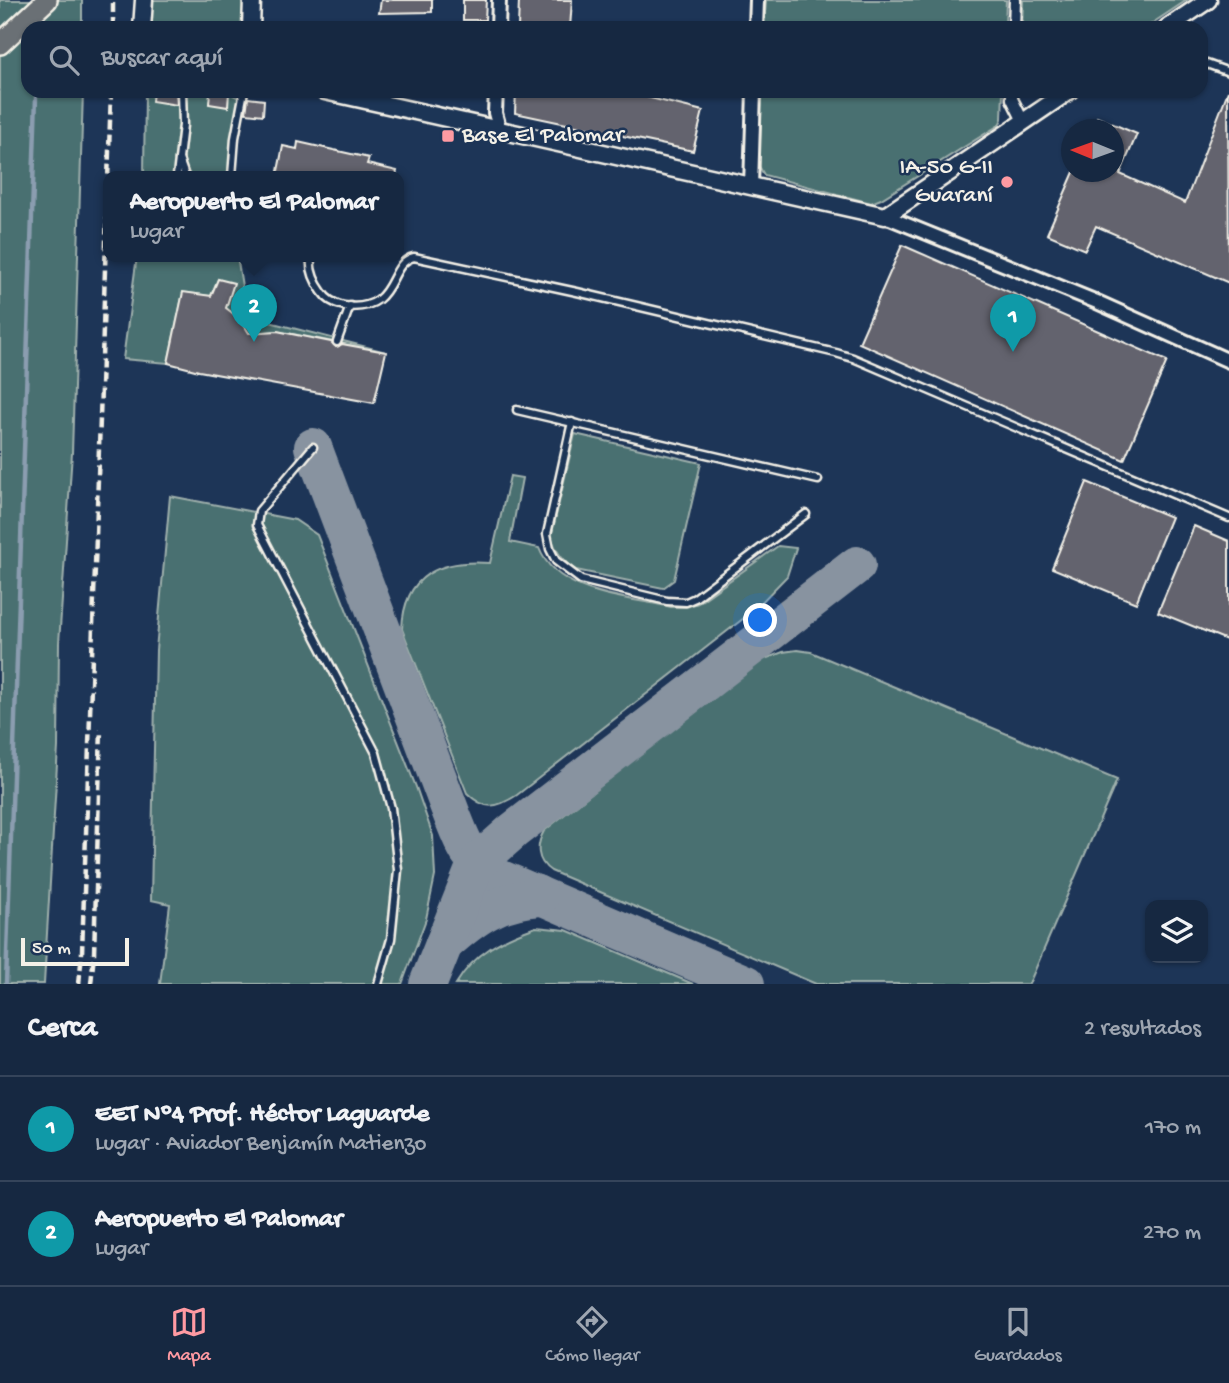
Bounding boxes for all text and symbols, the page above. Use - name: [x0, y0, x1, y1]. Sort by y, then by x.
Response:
- search box: [21, 21, 1208, 98]
- icon: search: [45, 41, 83, 79]
- text: Buscar aquí: [101, 44, 223, 75]
- north arrow: [1061, 119, 1124, 182]
- place label: Base El Palomar: [461, 122, 626, 151]
- marker: Base El Palomar: [440, 128, 456, 144]
- place label: IA-50 G-II Guaraní: [899, 154, 994, 211]
- popup: [103, 171, 404, 262]
- marker: IA-50 G-II Guaraní: [999, 174, 1015, 190]
- text: Aeropuerto El Palomar: [130, 188, 377, 219]
- text: Lugar: [130, 219, 183, 246]
- pin: 2: [231, 284, 277, 342]
- pin: 1: [990, 294, 1036, 352]
- your location: [743, 603, 777, 637]
- map controls: [1145, 900, 1208, 963]
- button: layers: [1145, 900, 1208, 963]
- scale bar: [21, 935, 130, 967]
- text: 50 m: [32, 938, 71, 961]
- text: Cerca: [28, 1012, 97, 1047]
- text: 2 resultados: [1084, 1016, 1201, 1043]
- text: EET Nº4 Prof. Héctor Laguarde: [95, 1100, 429, 1131]
- text: 1: [46, 1115, 56, 1142]
- text: 170 m: [1145, 1115, 1201, 1142]
- text: Lugar · Aviador Benjamín Matienzo: [95, 1131, 426, 1158]
- text: Aeropuerto El Palomar: [95, 1205, 343, 1236]
- text: 2: [45, 1220, 57, 1247]
- text: 270 m: [1143, 1220, 1201, 1247]
- text: Lugar: [95, 1236, 148, 1263]
- tab: Mapa: [167, 1303, 211, 1368]
- tab: Cómo llegar: [545, 1303, 640, 1368]
- tab: Guardados: [974, 1303, 1062, 1368]

